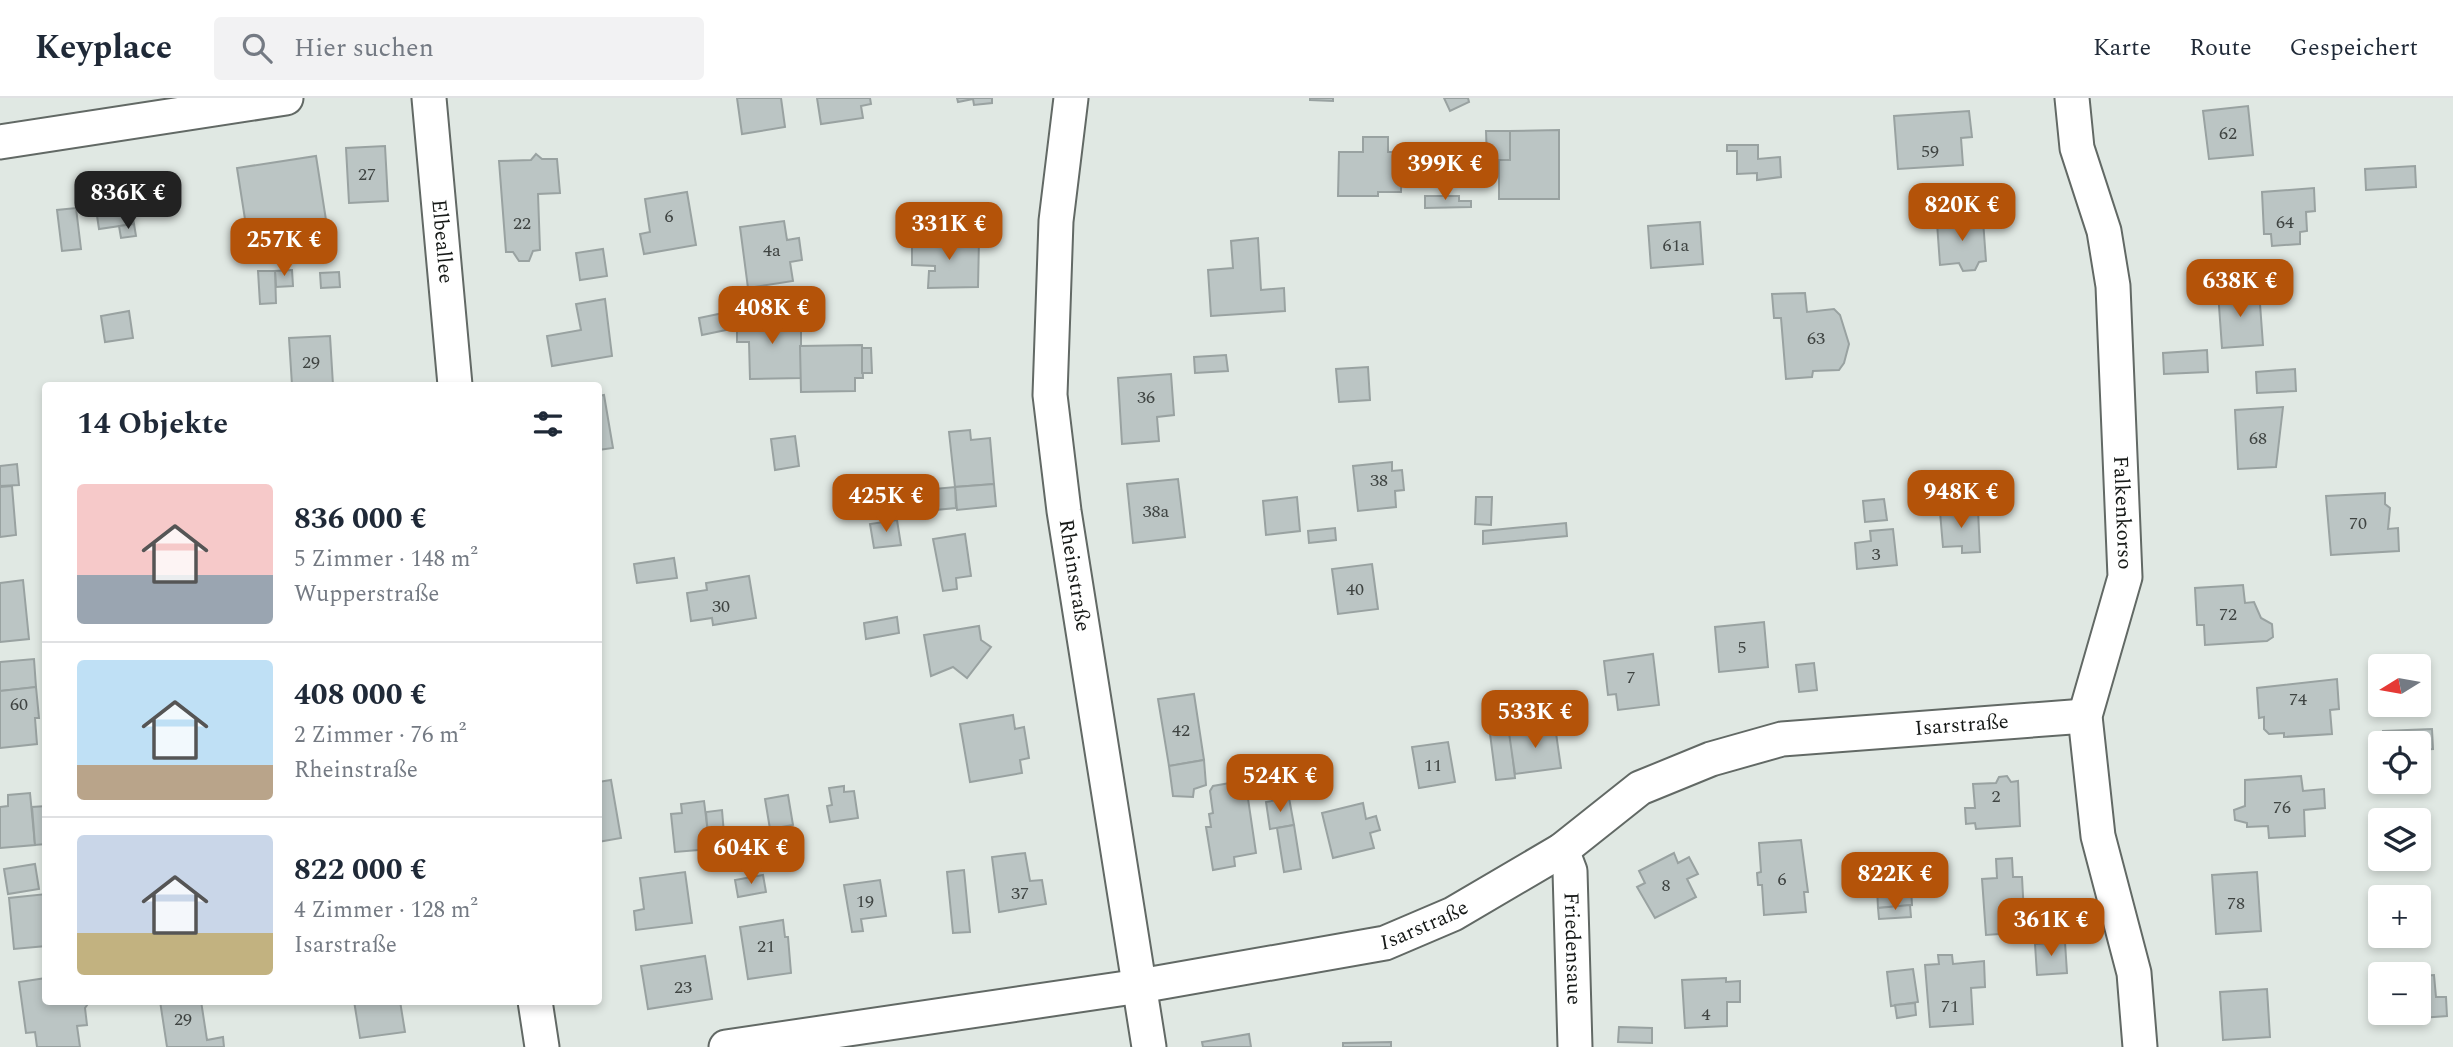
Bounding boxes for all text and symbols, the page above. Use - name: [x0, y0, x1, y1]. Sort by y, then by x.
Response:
- search box: [214, 17, 704, 80]
- text: Keyplace: [35, 23, 172, 73]
- text: Hier suchen: [294, 28, 434, 68]
- icon: search: [238, 29, 276, 67]
- text: Karte: [2093, 30, 2151, 66]
- text: Route: [2189, 30, 2252, 66]
- text: Gespeichert: [2290, 30, 2418, 66]
- house number: 62: [2219, 120, 2237, 147]
- house number: 59: [1921, 138, 1939, 165]
- pin: 399K €: [1388, 142, 1502, 202]
- text: 399K €: [1407, 147, 1483, 182]
- house number: 27: [358, 161, 376, 188]
- pin: 836K €: [71, 172, 185, 231]
- text: 836K €: [90, 176, 166, 211]
- pin: 820K €: [1905, 184, 2019, 243]
- text: 820K €: [1924, 188, 2000, 223]
- street label: Elbeallee: [422, 198, 462, 285]
- pin: 331K €: [892, 202, 1006, 262]
- house number: 6: [665, 203, 674, 230]
- text: 331K €: [911, 207, 987, 242]
- house number: 64: [2276, 209, 2294, 236]
- house number: 22: [513, 210, 531, 237]
- pin: 257K €: [227, 218, 341, 278]
- text: 257K €: [246, 223, 322, 258]
- house number: 61a: [1663, 232, 1690, 259]
- house number: 4a: [763, 237, 781, 264]
- pin: 638K €: [2183, 260, 2297, 319]
- text: 638K €: [2202, 264, 2278, 299]
- pin: 408K €: [715, 286, 829, 346]
- text: 408K €: [734, 291, 810, 326]
- house number: 63: [1807, 325, 1825, 352]
- house number: 29: [302, 349, 320, 376]
- house number: 36: [1137, 384, 1155, 411]
- text: 14 Objekte: [77, 401, 228, 447]
- icon: filters: [529, 405, 567, 443]
- house number: 68: [2249, 425, 2267, 452]
- street label: Falkenkorso: [2104, 455, 2141, 570]
- house number: 38: [1370, 467, 1388, 494]
- pin: 948K €: [1904, 470, 2018, 530]
- pin: 425K €: [829, 474, 943, 534]
- text: 948K €: [1923, 475, 1999, 510]
- text: 425K €: [848, 479, 924, 514]
- text: 836 000 €: [294, 496, 427, 542]
- house number: 38a: [1143, 498, 1170, 525]
- house number: 70: [2349, 510, 2367, 537]
- icon: home: [133, 512, 217, 596]
- street label: Rheinstraße: [1050, 517, 1099, 634]
- house number: 3: [1872, 541, 1881, 568]
- text: 5 Zimmer · 148 m²: [294, 542, 478, 577]
- house number: 40: [1346, 576, 1364, 603]
- text: Wupperstraße: [294, 577, 439, 612]
- house number: 30: [712, 593, 730, 620]
- house number: 72: [2219, 601, 2237, 628]
- house number: 5: [1738, 634, 1747, 661]
- north arrow: [2368, 654, 2431, 718]
- map controls: [2368, 654, 2431, 1025]
- house number: 7: [1627, 664, 1636, 691]
- text: 408 000 €: [294, 672, 427, 718]
- house number: 74: [2289, 686, 2307, 713]
- icon: home: [133, 688, 217, 772]
- pin: 533K €: [1478, 690, 1592, 750]
- house number: 60: [10, 691, 28, 718]
- text: 533K €: [1497, 695, 1573, 730]
- street label: Isarstraße: [1914, 706, 2010, 745]
- house number: 42: [1172, 717, 1190, 744]
- text: 2 Zimmer · 76 m²: [294, 718, 466, 753]
- button: locate: [2368, 731, 2431, 794]
- house number: 11: [1424, 752, 1442, 779]
- text: Rheinstraße: [294, 753, 418, 788]
- pin: 524K €: [1223, 754, 1337, 814]
- text: 524K €: [1242, 759, 1318, 794]
- house number: 2: [1992, 783, 2001, 810]
- house number: 76: [2273, 794, 2291, 821]
- button: layers: [2368, 808, 2431, 871]
- pin: 604K €: [694, 826, 808, 886]
- text: 604K €: [713, 831, 789, 866]
- text: 822 000 €: [294, 847, 427, 893]
- pin: 822K €: [1838, 852, 1952, 912]
- text: 822K €: [1857, 857, 1933, 892]
- icon: home: [133, 863, 217, 947]
- house number: 6: [1778, 866, 1787, 893]
- house number: 8: [1662, 872, 1671, 899]
- house number: 37: [1011, 880, 1029, 907]
- button: +: [2368, 885, 2431, 948]
- house number: 19: [856, 888, 874, 915]
- house number: 78: [2227, 890, 2245, 917]
- street label: Isarstraße: [1378, 892, 1475, 959]
- street label: Friedensaue: [1555, 892, 1590, 1005]
- text: 4 Zimmer · 128 m²: [294, 893, 478, 928]
- pin: 361K €: [1994, 898, 2108, 958]
- text: 361K €: [2013, 903, 2089, 938]
- text: Isarstraße: [294, 928, 397, 963]
- house number: 21: [757, 933, 775, 960]
- button: −: [2368, 962, 2431, 1025]
- house number: 23: [674, 974, 692, 1001]
- house number: 71: [1941, 993, 1959, 1020]
- house number: 4: [1702, 1001, 1711, 1028]
- house number: 29: [174, 1006, 192, 1033]

